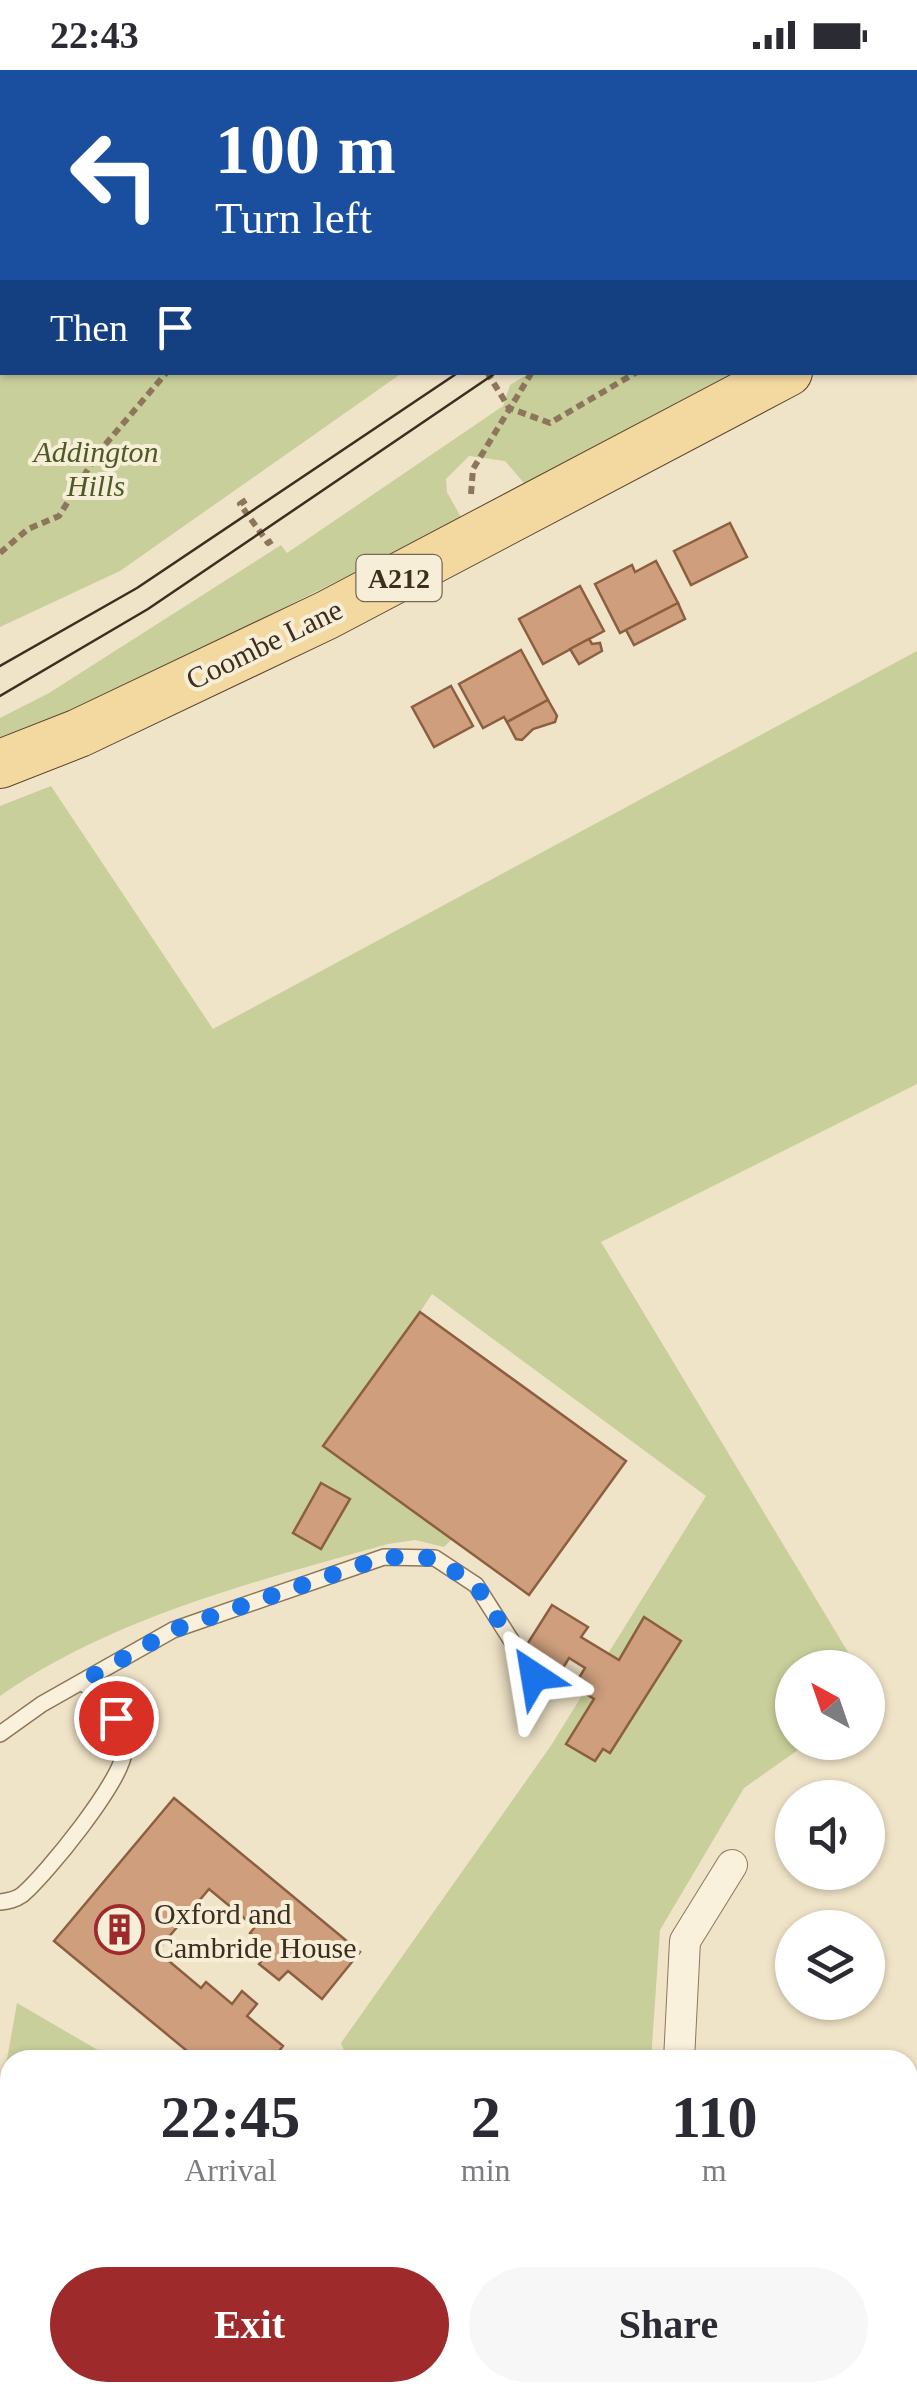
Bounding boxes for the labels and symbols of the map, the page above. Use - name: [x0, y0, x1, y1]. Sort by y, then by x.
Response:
- park label: Addington Hills: [32, 435, 159, 502]
- road number: A212: [356, 555, 442, 601]
- street label: Coombe Lane: [181, 592, 347, 696]
- position arrow: [482, 1624, 586, 1728]
- north arrow: [775, 1650, 885, 1760]
- pin: [74, 1676, 159, 1761]
- place label: Oxford and Cambride House: [154, 1897, 356, 1964]
- building icon: Oxford and Cambride House: [93, 1904, 145, 1956]

